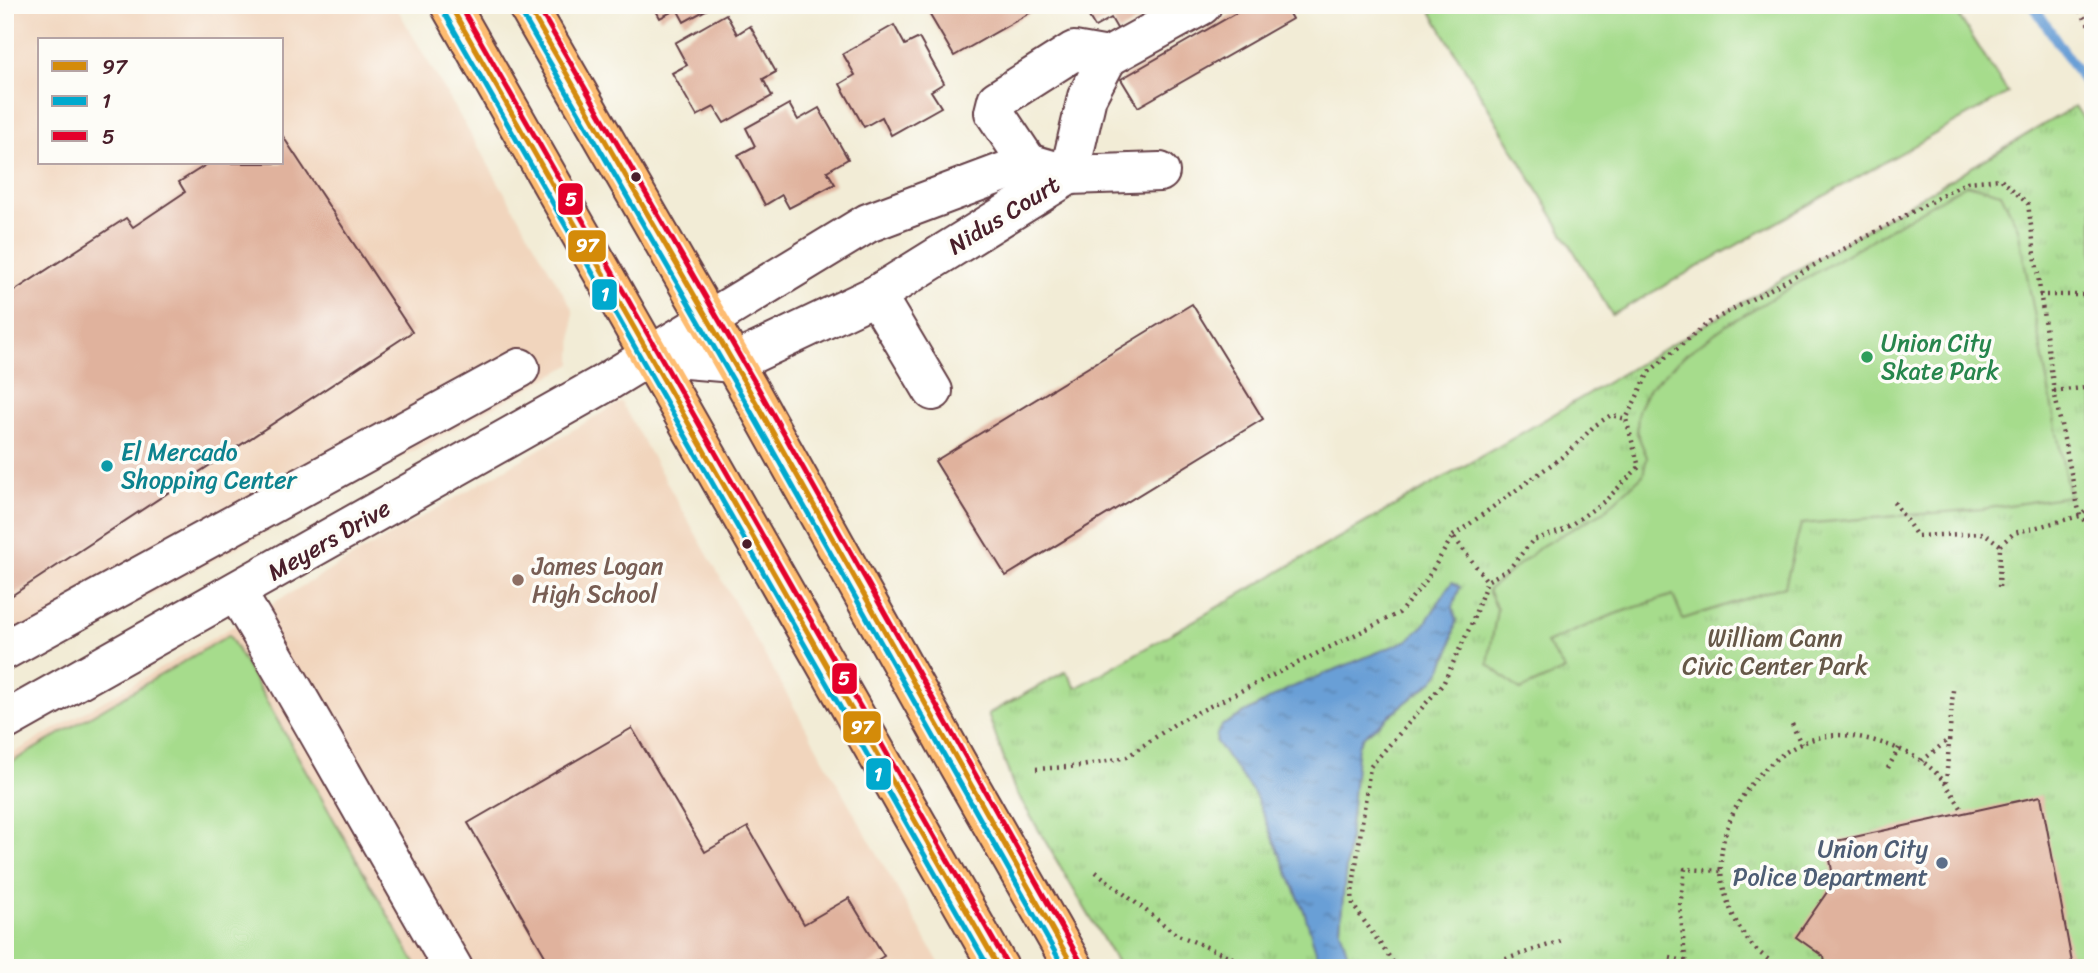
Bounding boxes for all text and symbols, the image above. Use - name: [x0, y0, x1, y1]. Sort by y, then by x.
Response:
- legend: [38, 38, 284, 164]
- text: 97: [102, 48, 129, 86]
- text: 1: [102, 82, 111, 120]
- text: 5: [102, 118, 115, 156]
- street label: Nidus Court: [939, 164, 1069, 266]
- unlabelled marker: [629, 170, 643, 184]
- line badge: 5: [557, 182, 584, 216]
- text: 5: [565, 183, 577, 216]
- line badge: 97: [567, 229, 607, 263]
- text: 97: [576, 229, 600, 262]
- line badge: 1: [591, 278, 618, 311]
- text: 1: [601, 278, 609, 311]
- place label: Union City Skate Park: [1881, 322, 1999, 392]
- marker: Union City Skate Park: [1859, 349, 1875, 365]
- place label: El Mercado Shopping Center: [121, 431, 299, 501]
- marker: El Mercado Shopping Center: [99, 458, 115, 474]
- street label: Meyers Drive: [259, 488, 399, 592]
- unlabelled marker: [740, 537, 754, 551]
- place label: James Logan High School: [531, 545, 663, 615]
- marker: James Logan High School: [510, 572, 526, 588]
- park label: William Cann Civic Center Park: [1682, 617, 1868, 687]
- line badge: 5: [831, 662, 858, 695]
- text: 5: [838, 662, 850, 695]
- line badge: 97: [842, 710, 882, 744]
- text: 97: [851, 711, 875, 744]
- line badge: 1: [865, 757, 892, 791]
- text: 1: [874, 758, 882, 791]
- place label: Union City Police Department: [1733, 828, 1929, 898]
- marker: Union City Police Department: [1934, 855, 1950, 871]

